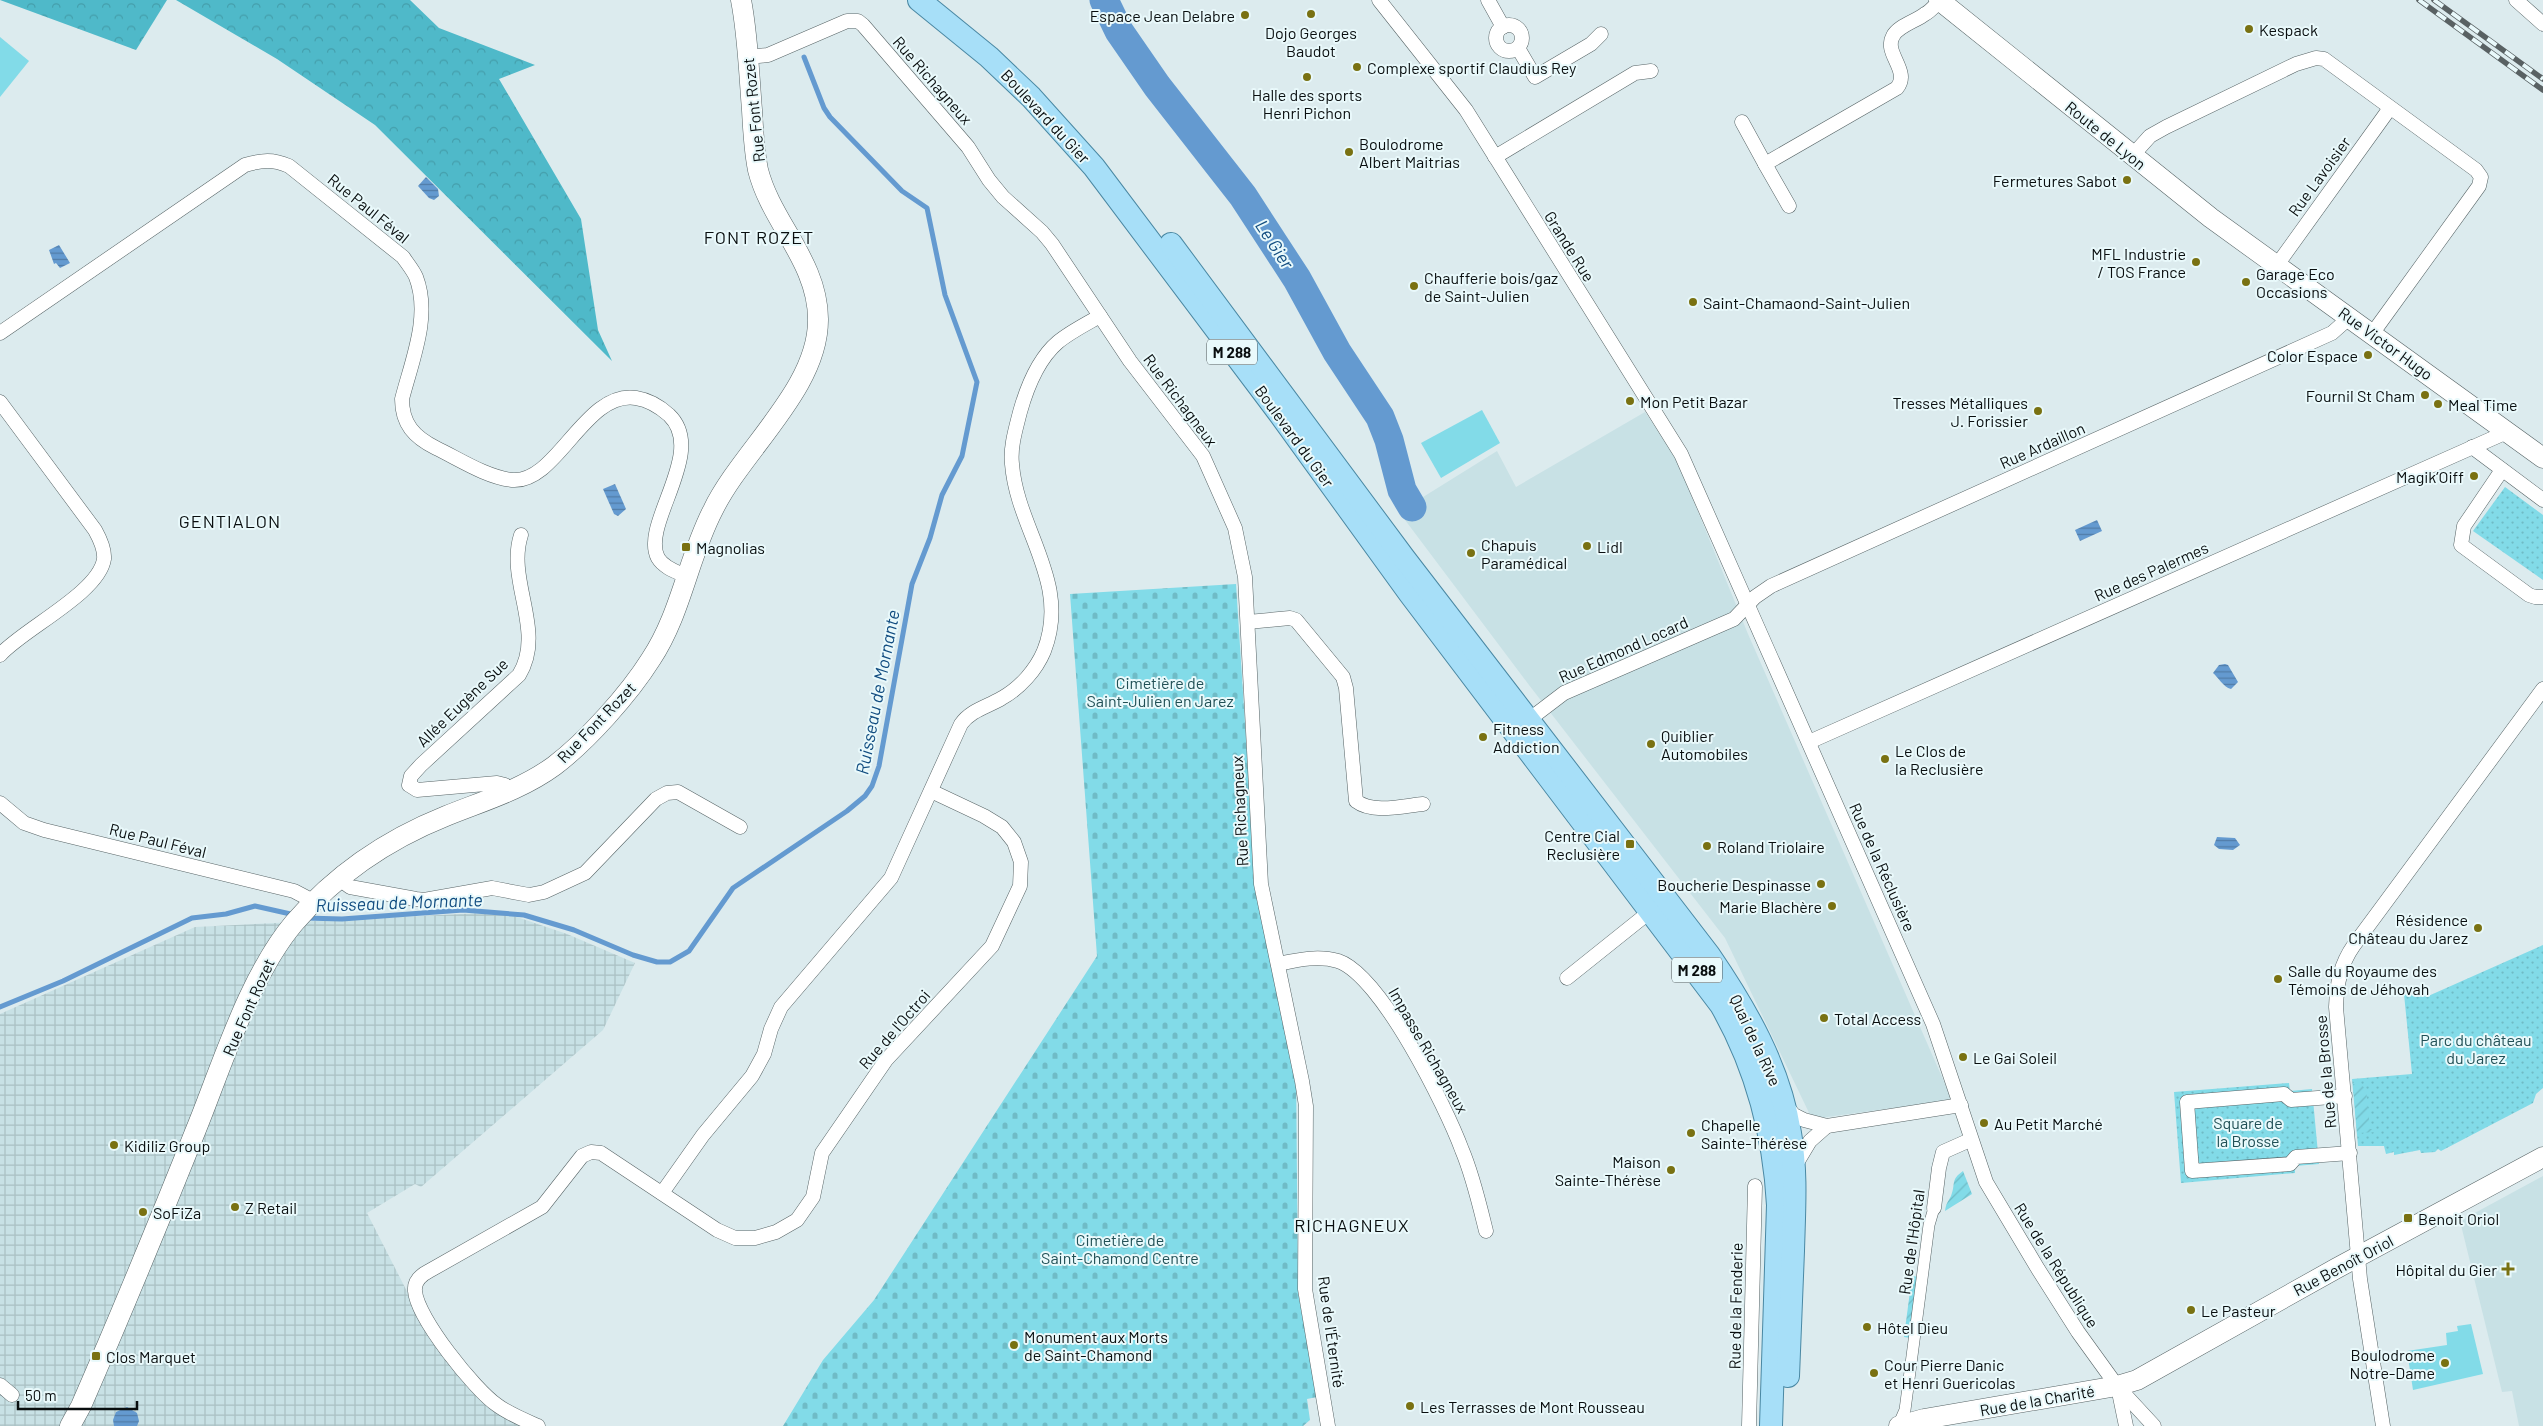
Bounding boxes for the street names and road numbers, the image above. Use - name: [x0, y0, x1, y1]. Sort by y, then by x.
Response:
- street label: Rue Richagneux: [889, 32, 977, 128]
- street label: Rue Font Rozet: [738, 57, 768, 163]
- street label: Boulevard du Gier: [998, 65, 1094, 167]
- street label: Route de Lyon: [2062, 97, 2150, 173]
- street label: Rue Lavoisier: [2284, 132, 2354, 219]
- street label: Rue Paul Féval: [324, 169, 414, 247]
- street label: Grande Rue: [1541, 207, 1599, 285]
- street label: Rue Victor Hugo: [2335, 303, 2437, 383]
- road number: M 288: [1207, 340, 1257, 364]
- street label: Rue Richagneux: [1140, 350, 1222, 450]
- street label: Boulevard du Gier: [1252, 381, 1338, 491]
- street label: Rue Ardaillon: [1996, 418, 2088, 472]
- street label: Rue des Palermes: [2091, 537, 2211, 605]
- street label: Rue Edmond Locard: [1555, 612, 1691, 686]
- street label: Allée Eugène Sue: [412, 654, 512, 750]
- street label: Rue Font Rozet: [553, 678, 639, 766]
- street label: Rue Richagneux: [1227, 755, 1251, 867]
- street label: Rue de la Réclusière: [1846, 800, 1920, 934]
- street label: Rue Paul Féval: [108, 819, 208, 861]
- street label: Rue Font Rozet: [218, 955, 278, 1059]
- road number: M 288: [1672, 958, 1722, 982]
- street label: Impasse Richagneux: [1385, 984, 1473, 1117]
- street label: Rue de l'Octroi: [854, 985, 934, 1073]
- street label: Quai de la Rive: [1727, 991, 1785, 1089]
- street label: Rue de la Brosse: [2311, 1014, 2339, 1130]
- street label: Rue de l'Hôpital: [1894, 1188, 1928, 1296]
- street label: Rue de la République: [2011, 1199, 2103, 1331]
- street label: Rue Benoît Oriol: [2290, 1231, 2396, 1299]
- street label: Rue de la Fenderie: [1724, 1242, 1746, 1370]
- street label: Rue de l'Éternité: [1315, 1275, 1349, 1389]
- street label: Rue de la Charité: [1978, 1381, 2096, 1419]

